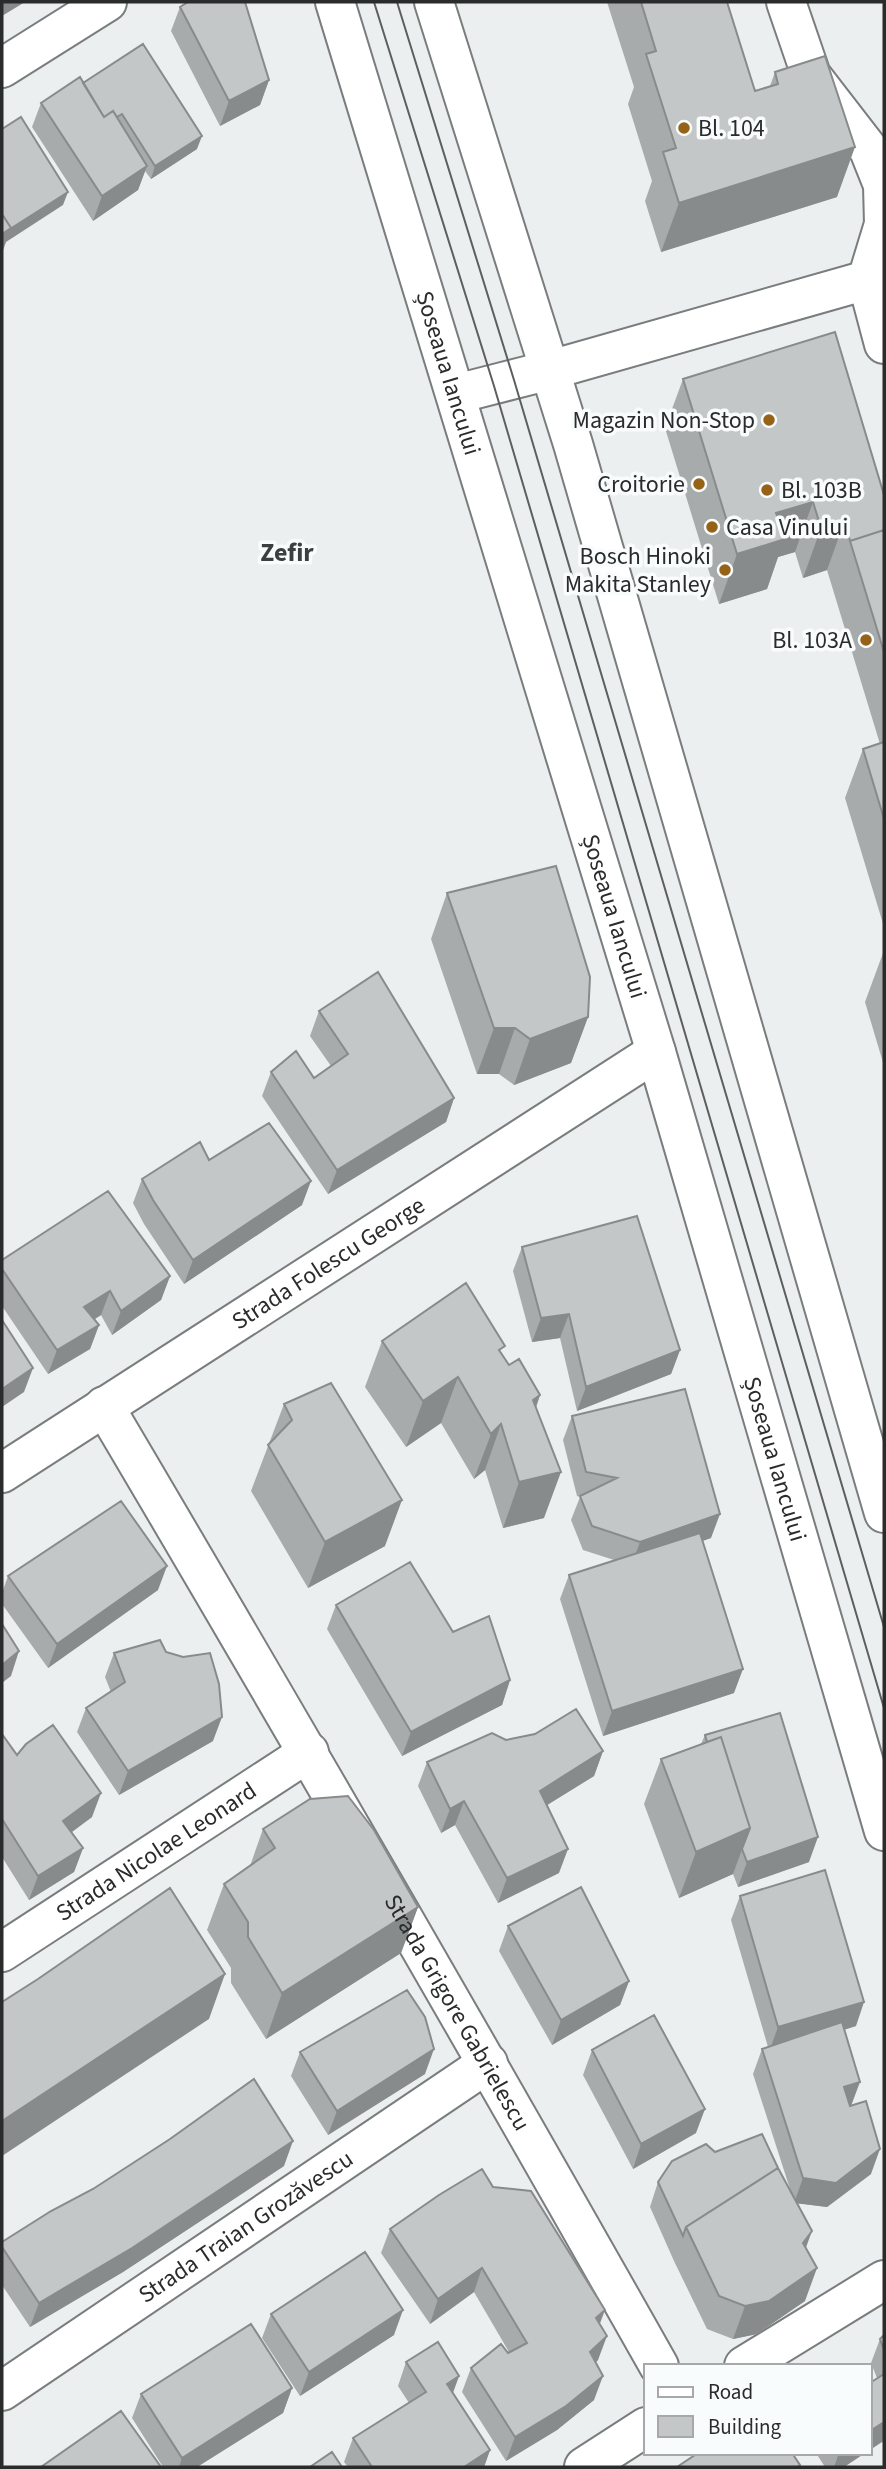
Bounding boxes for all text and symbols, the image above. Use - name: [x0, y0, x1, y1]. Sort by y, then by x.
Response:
- place label: Bl. 104: [698, 111, 765, 146]
- marker: Bl. 104: [676, 120, 692, 136]
- street label: Șoseaua Iancului: [406, 287, 490, 460]
- place label: Magazin Non-Stop: [573, 403, 755, 438]
- marker: Magazin Non-Stop: [761, 412, 777, 428]
- place label: Croitorie: [597, 467, 685, 502]
- place label: Bl. 103B: [781, 473, 862, 508]
- marker: Croitorie: [691, 476, 707, 492]
- marker: Bl. 103B: [759, 482, 775, 498]
- place label: Casa Vinului: [726, 510, 848, 545]
- marker: Casa Vinului: [704, 519, 720, 535]
- district label: Zefir: [260, 534, 314, 571]
- place label: Bosch Hinoki Makita Stanley: [565, 539, 711, 602]
- marker: Bosch Hinoki Makita Stanley: [717, 562, 733, 578]
- place label: Bl. 103A: [772, 623, 852, 658]
- marker: Bl. 103A: [858, 632, 874, 648]
- street label: Șoseaua Iancului: [572, 830, 656, 1003]
- street label: Strada Folescu George: [225, 1188, 432, 1339]
- street label: Șoseaua Iancului: [734, 1373, 815, 1546]
- street label: Strada Nicolae Leonard: [49, 1774, 264, 1930]
- street label: Strada Grigore Gabrielescu: [375, 1888, 539, 2138]
- street label: Strada Traian Grozăvescu: [131, 2142, 361, 2312]
- legend: [644, 2364, 872, 2455]
- text: Road: [708, 2377, 753, 2407]
- text: Building: [708, 2412, 782, 2442]

